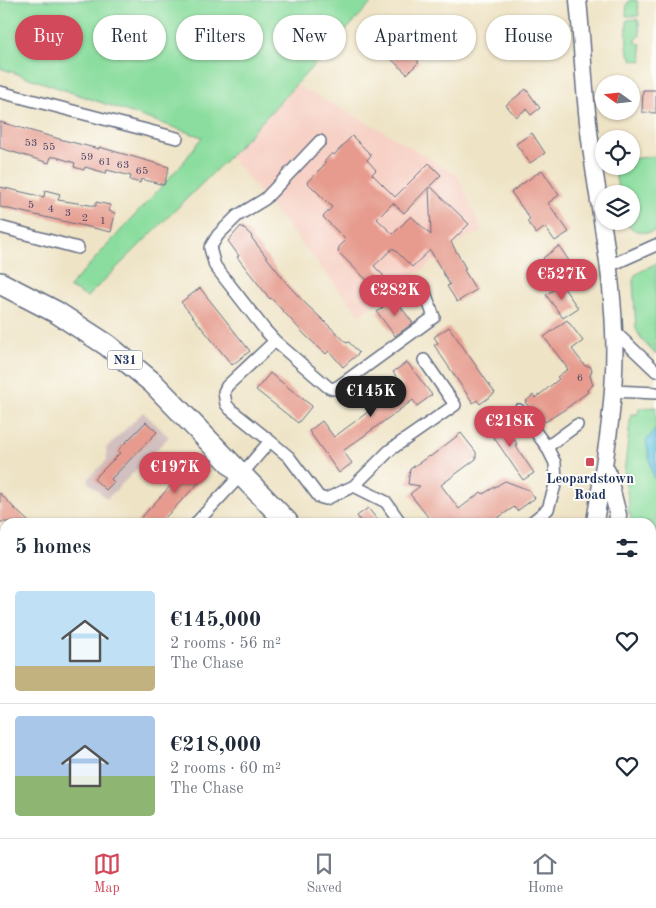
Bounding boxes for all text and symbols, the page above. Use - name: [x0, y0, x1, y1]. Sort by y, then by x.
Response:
- chip: Buy: [15, 15, 83, 60]
- chip: Rent: [93, 15, 166, 60]
- chip: Filters: [176, 15, 263, 60]
- chip: New: [273, 15, 346, 60]
- chip: Apartment: [356, 15, 476, 60]
- chip: House: [486, 15, 571, 60]
- north arrow: [595, 75, 640, 120]
- map controls: [595, 75, 640, 230]
- button: locate: [595, 130, 640, 175]
- house number: 53: [25, 138, 37, 149]
- house number: 55: [43, 142, 55, 153]
- house number: 59: [81, 152, 93, 163]
- house number: 61: [99, 157, 111, 168]
- house number: 63: [117, 160, 129, 171]
- house number: 65: [136, 166, 148, 177]
- button: layers: [595, 185, 640, 230]
- house number: 5: [28, 200, 34, 211]
- house number: 4: [48, 204, 54, 215]
- house number: 3: [65, 208, 71, 219]
- house number: 2: [82, 213, 88, 224]
- house number: 1: [100, 216, 106, 227]
- pin: €527K: [527, 258, 597, 301]
- text: €527K: [537, 267, 587, 283]
- pin: €282K: [360, 274, 430, 317]
- text: €282K: [370, 283, 420, 299]
- road number: N31: [108, 350, 142, 370]
- house number: 6: [577, 373, 583, 384]
- pin: €145K: [336, 376, 406, 418]
- text: €145K: [346, 384, 396, 400]
- pin: €218K: [475, 406, 545, 448]
- text: €218K: [485, 414, 535, 430]
- pin: €197K: [140, 452, 210, 494]
- marker: Leopardstown Road: [584, 456, 596, 468]
- text: €197K: [150, 460, 200, 476]
- place label: Leopardstown Road: [546, 472, 634, 502]
- icon: filters: [613, 534, 641, 562]
- text: 5 homes: [15, 537, 91, 558]
- text: €145,000: [170, 610, 261, 631]
- icon: home: [55, 611, 115, 671]
- icon: heart: [613, 627, 641, 655]
- text: 2 rooms · 56 m²: [170, 636, 281, 652]
- text: The Chase: [170, 656, 244, 672]
- text: €218,000: [170, 735, 261, 756]
- icon: home: [55, 736, 115, 796]
- icon: heart: [613, 752, 641, 780]
- text: 2 rooms · 60 m²: [170, 761, 281, 777]
- text: The Chase: [170, 781, 244, 797]
- tab: Map: [93, 850, 121, 897]
- tab: Saved: [306, 850, 342, 897]
- tab: Home: [528, 850, 563, 897]

